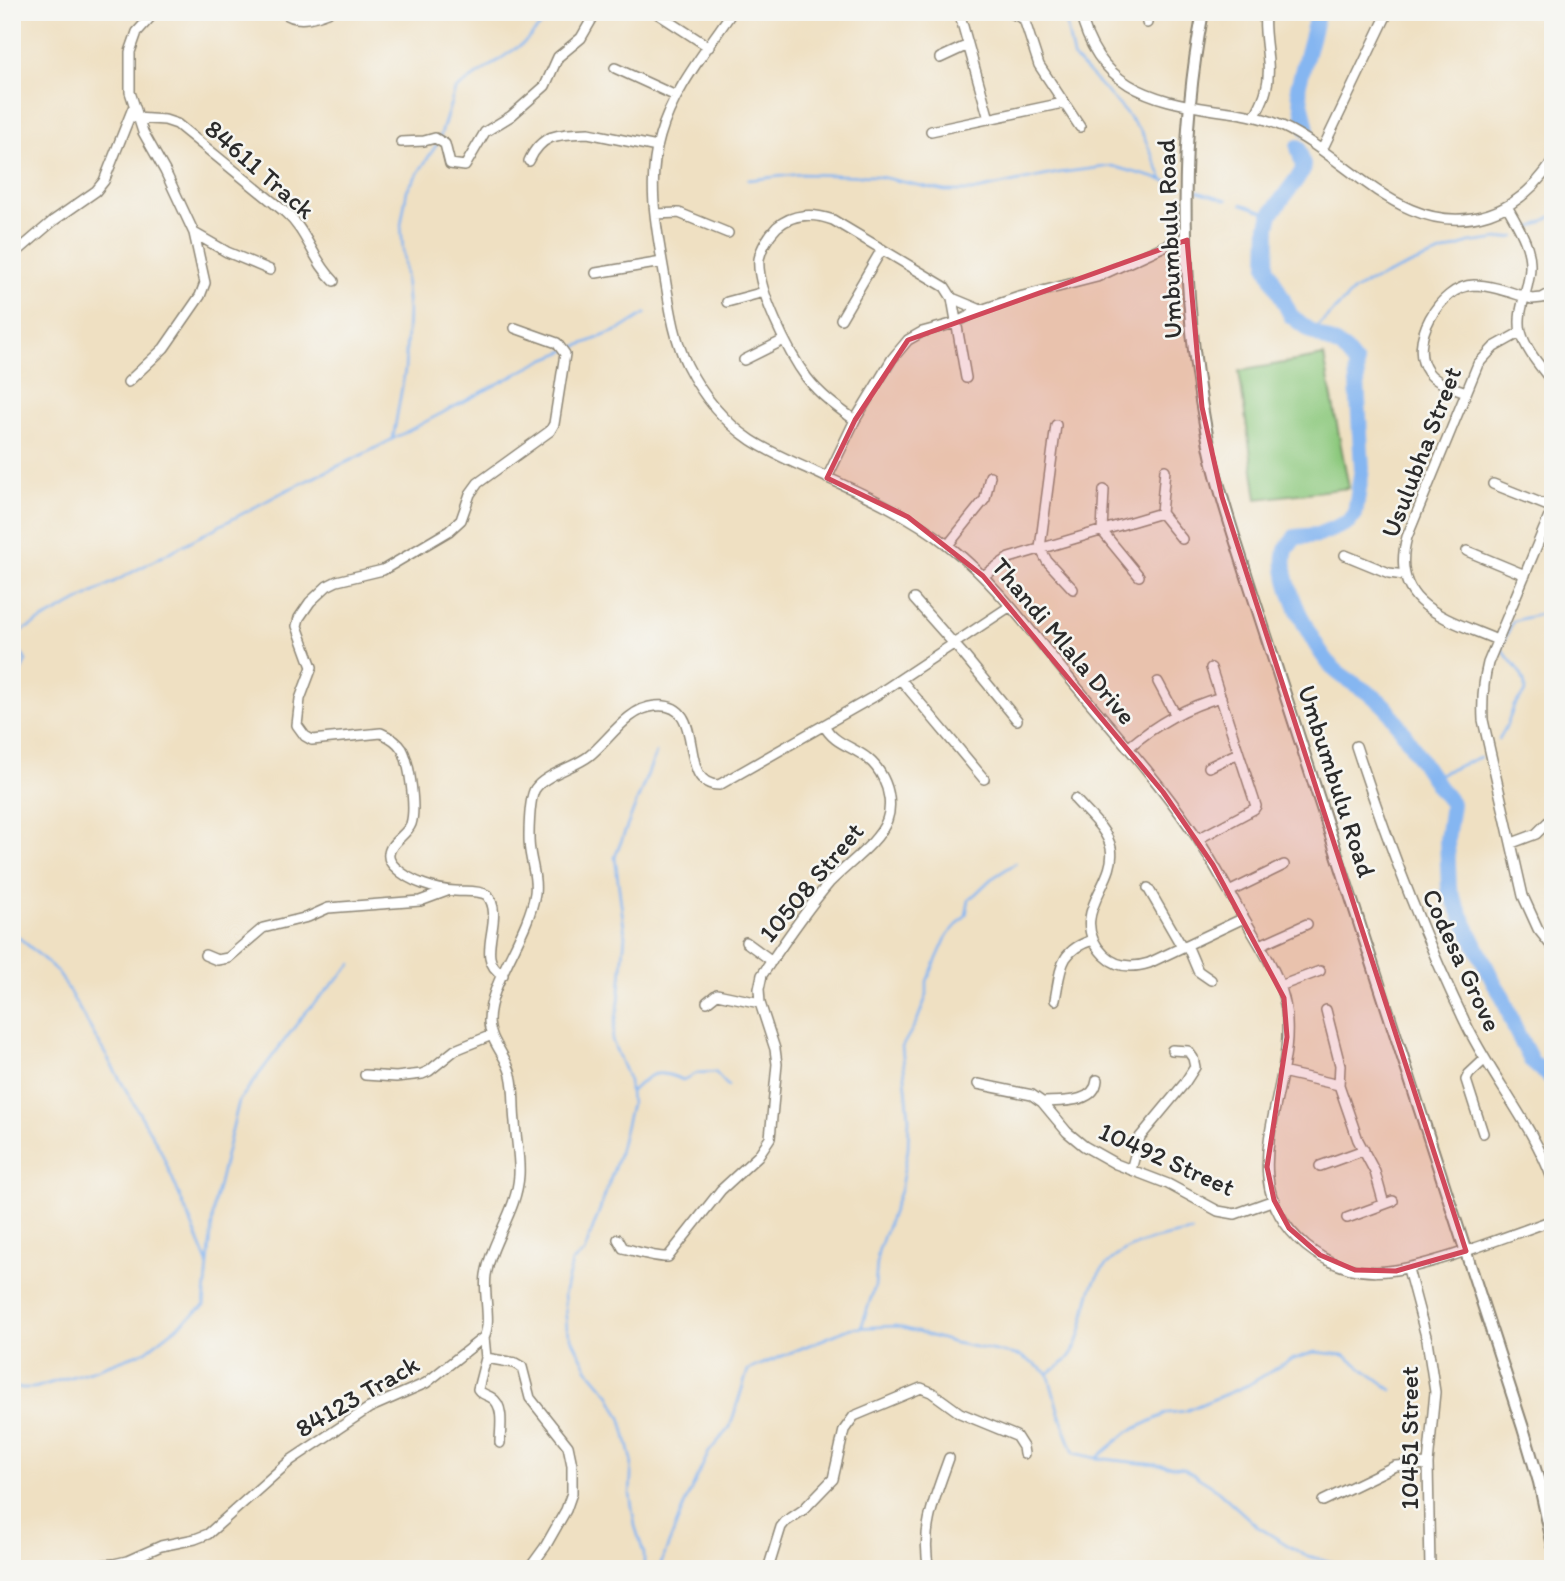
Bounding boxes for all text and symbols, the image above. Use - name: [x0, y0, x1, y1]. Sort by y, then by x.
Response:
- street label: 84611 Track: [198, 112, 322, 226]
- street label: Umbumbulu Road: [1150, 138, 1188, 340]
- street label: Usulubha Street: [1374, 362, 1468, 542]
- street label: Thandi Mlala Drive: [985, 551, 1143, 731]
- street label: Umbumbulu Road: [1291, 681, 1383, 881]
- street label: 10508 Street: [752, 815, 871, 948]
- street label: Codesa Grove: [1415, 884, 1509, 1036]
- street label: 10492 Street: [1094, 1115, 1240, 1203]
- street label: 84123 Track: [289, 1347, 425, 1444]
- street label: 10451 Street: [1393, 1366, 1425, 1510]

